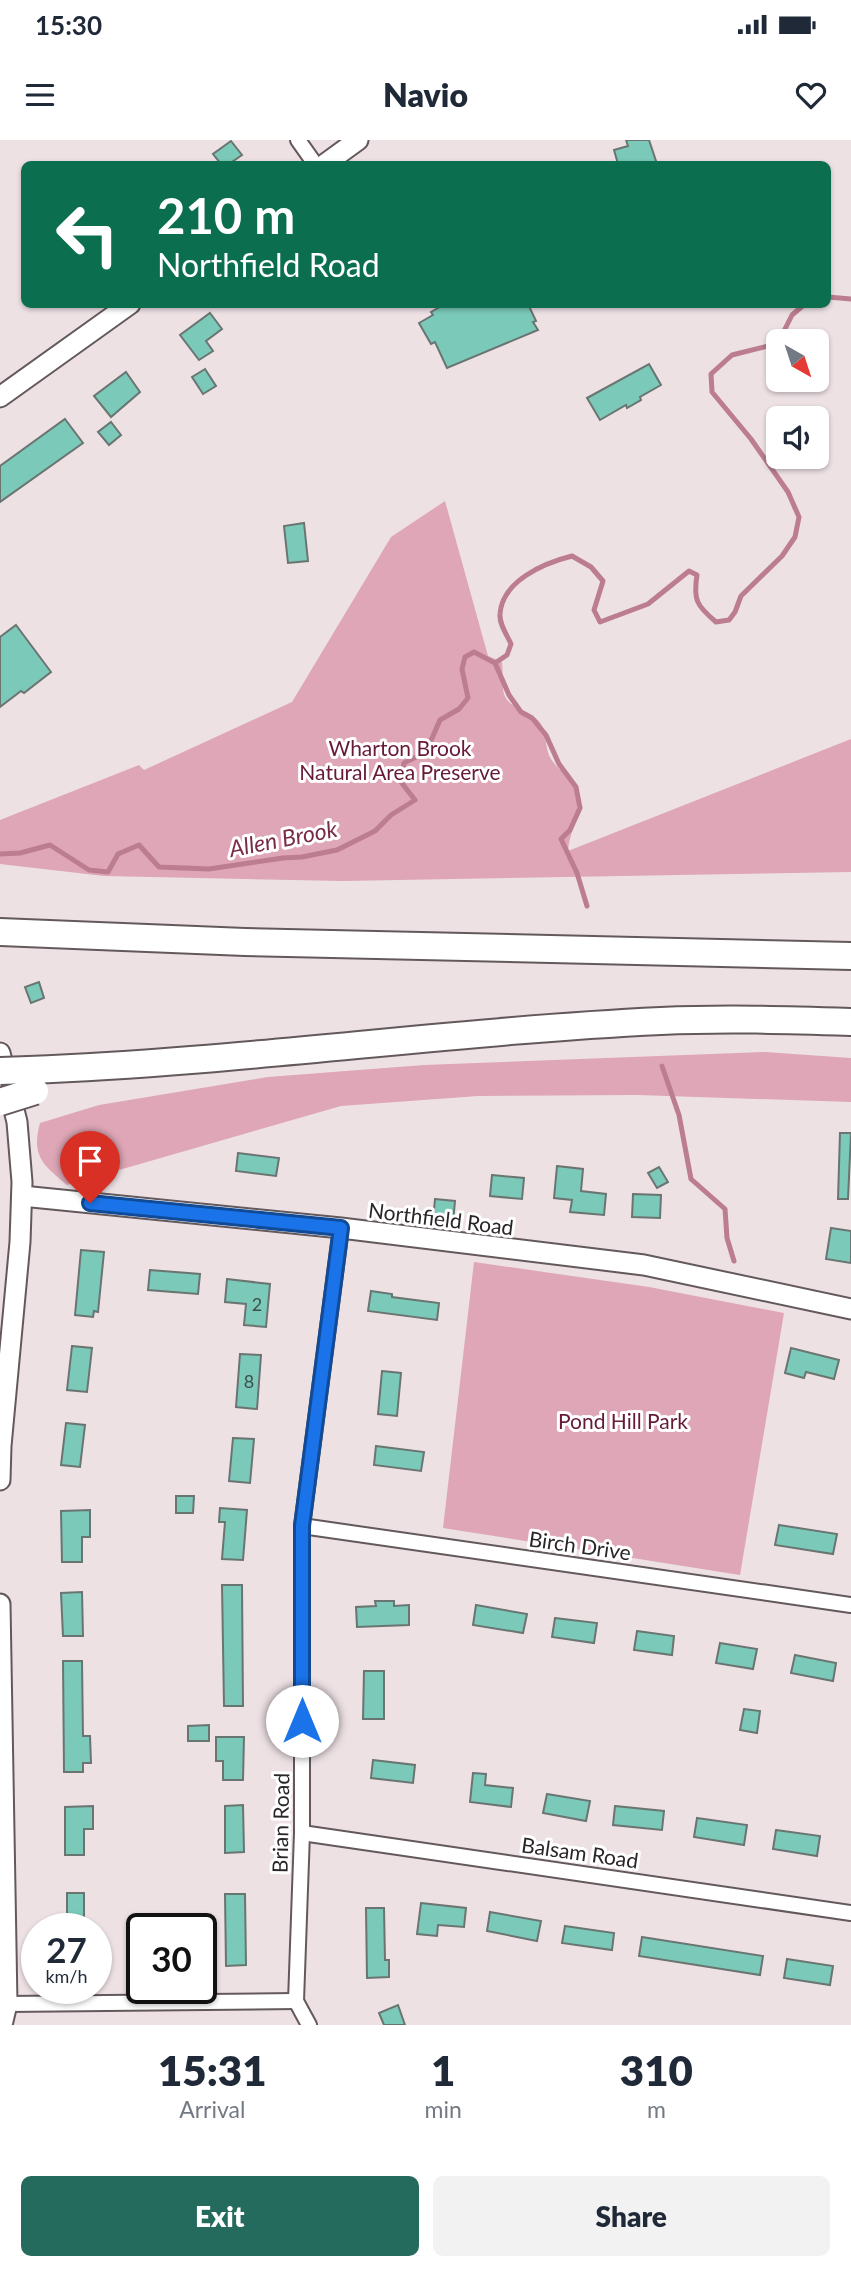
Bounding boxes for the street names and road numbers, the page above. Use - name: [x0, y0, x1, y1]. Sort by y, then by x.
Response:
- street label: Northfield Road: [367, 1197, 515, 1239]
- street label: Birch Drive: [527, 1525, 633, 1565]
- street label: Brian Road: [267, 1773, 293, 1873]
- street label: Balsam Road: [520, 1831, 640, 1873]

